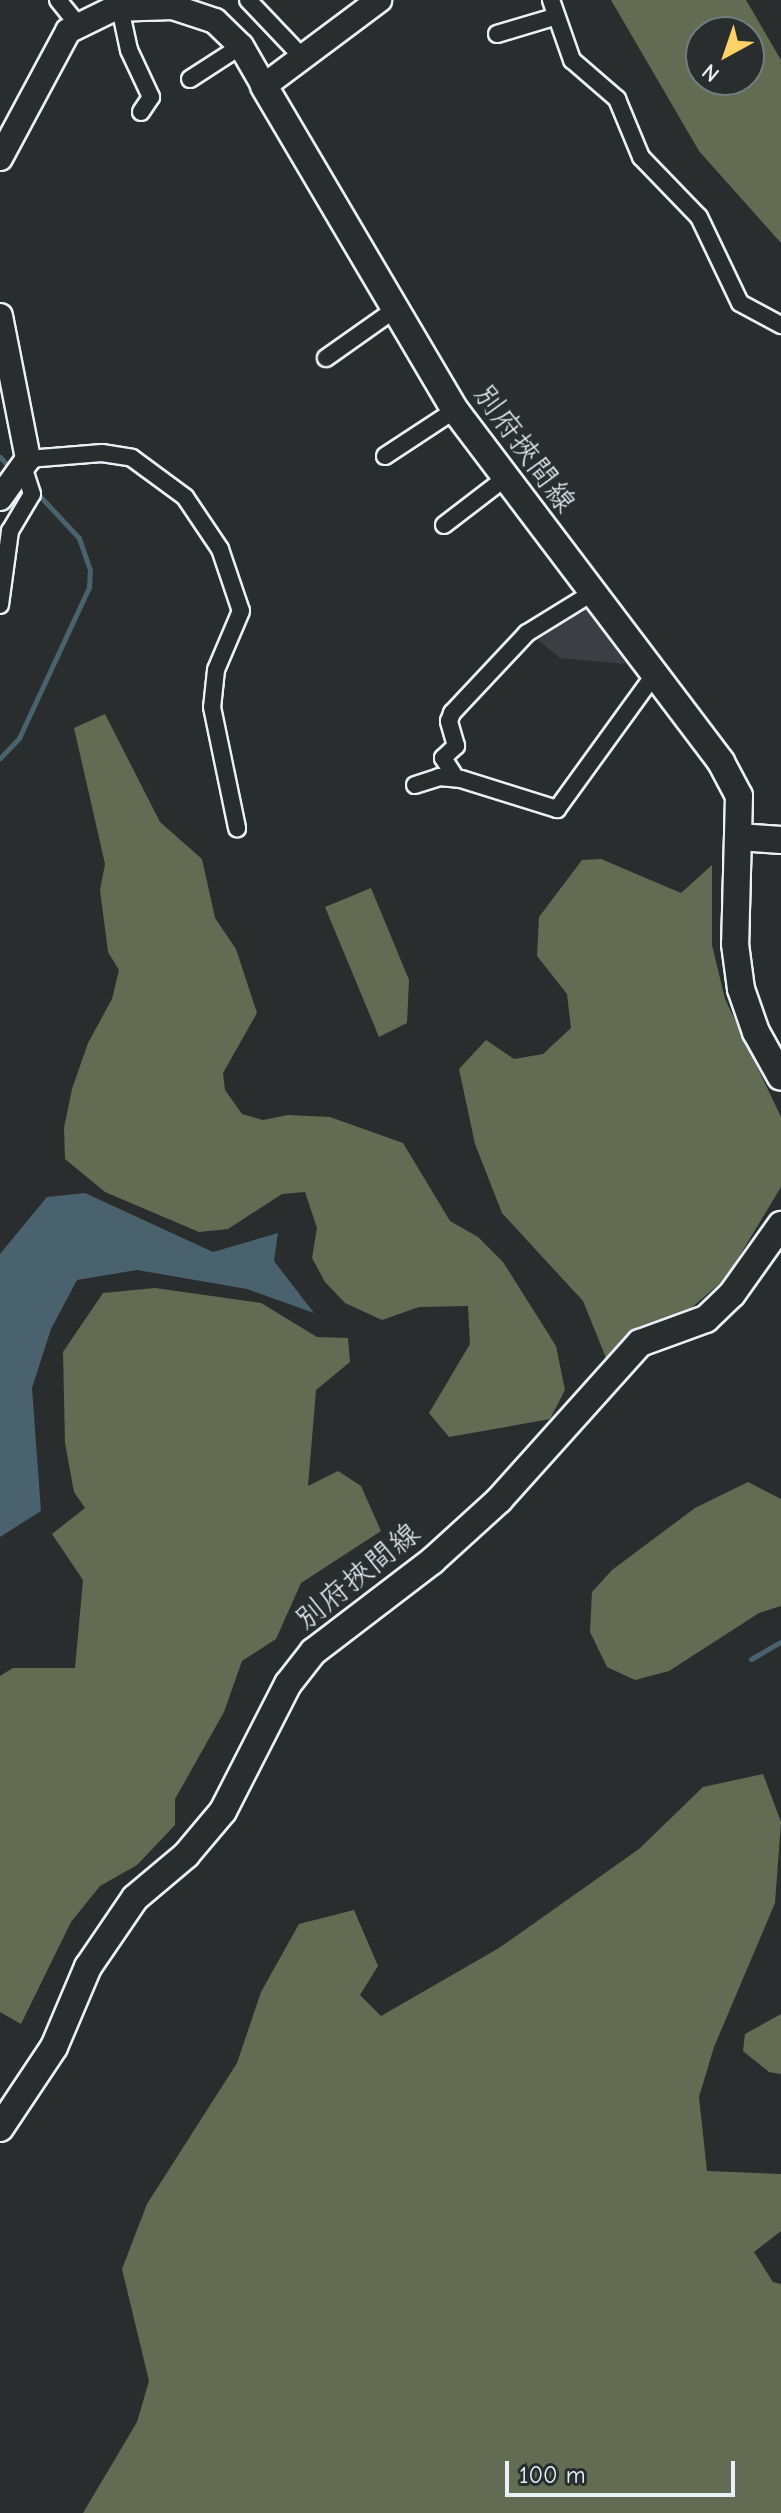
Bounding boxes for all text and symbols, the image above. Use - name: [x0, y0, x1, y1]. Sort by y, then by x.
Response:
- north arrow: [685, 16, 765, 96]
- text: N: [697, 58, 725, 87]
- street label: 別府挾間線: [465, 378, 583, 520]
- street label: 別府挾間線: [288, 1516, 428, 1638]
- scale bar: [509, 2445, 739, 2495]
- text: 100 m: [519, 2461, 586, 2489]

